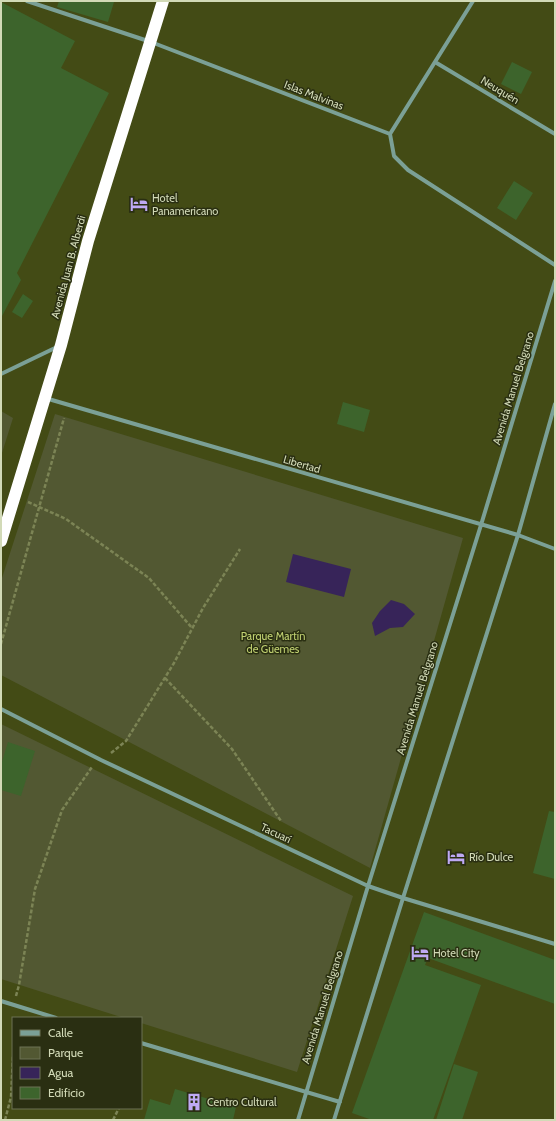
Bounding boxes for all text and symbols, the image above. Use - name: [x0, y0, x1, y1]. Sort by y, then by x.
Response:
- street label: Neuquén: [478, 73, 522, 107]
- street label: Islas Malvinas: [282, 77, 346, 113]
- place label: Hotel Panamericano: [152, 191, 218, 218]
- hotel icon: Hotel Panamericano: [129, 194, 149, 214]
- street label: Avenida Juan B. Alberdi: [47, 214, 89, 320]
- street label: Avenida Manuel Belgrano: [489, 330, 537, 446]
- street label: Libertad: [282, 452, 322, 476]
- park label: Parque Martín de Güemes: [241, 629, 305, 656]
- street label: Avenida Manuel Belgrano: [393, 640, 441, 756]
- street label: Tacuarí: [258, 820, 294, 846]
- hotel icon: Río Dulce: [446, 847, 466, 867]
- place label: Río Dulce: [469, 850, 514, 864]
- hotel icon: Hotel City: [410, 943, 430, 963]
- place label: Hotel City: [433, 946, 480, 960]
- street label: Avenida Manuel Belgrano: [298, 949, 346, 1065]
- legend: [12, 1017, 142, 1109]
- text: Calle: [48, 1025, 73, 1040]
- text: Parque: [48, 1045, 83, 1060]
- text: Agua: [48, 1065, 74, 1080]
- text: Edificio: [48, 1085, 85, 1100]
- building icon: Centro Cultural: [184, 1092, 204, 1112]
- place label: Centro Cultural: [207, 1095, 277, 1109]

